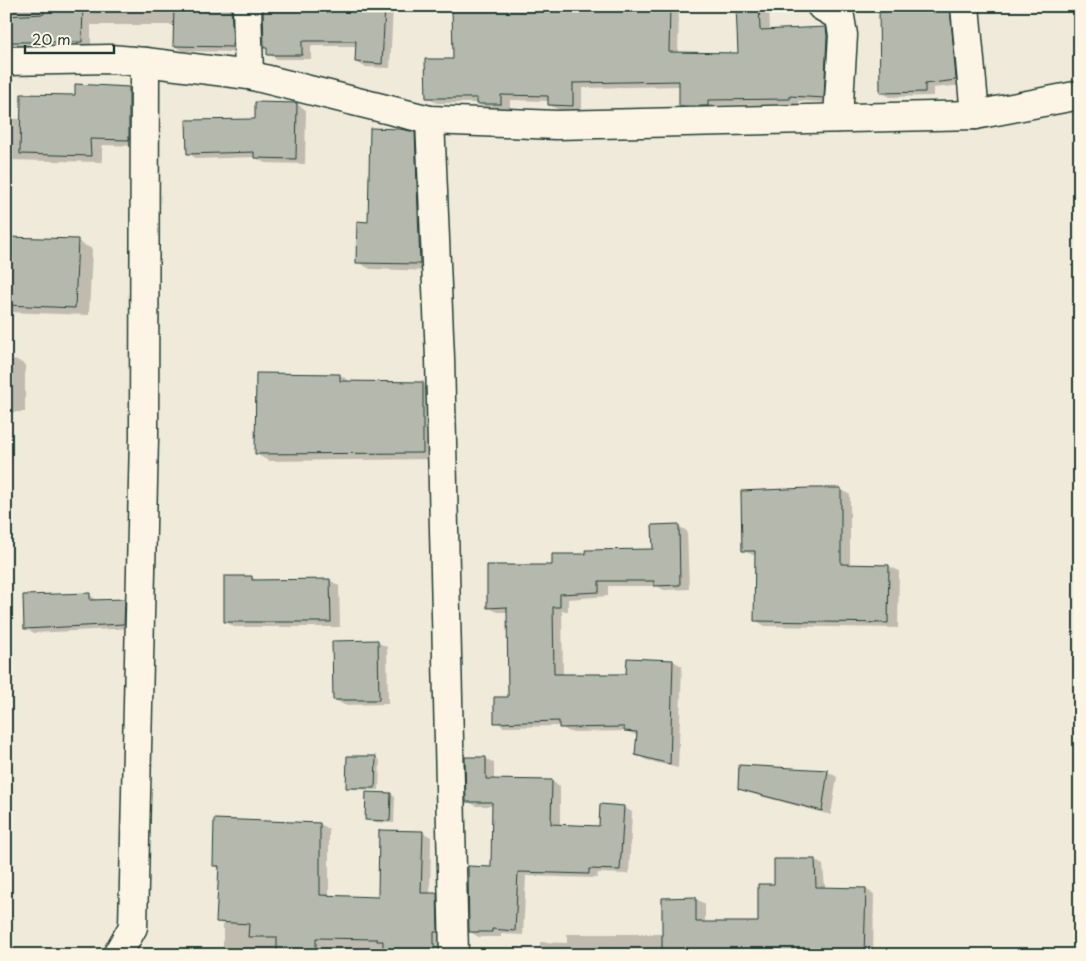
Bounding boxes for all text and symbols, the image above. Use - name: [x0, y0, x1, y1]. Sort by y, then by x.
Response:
- scale bar: [25, 22, 114, 54]
- text: 20 m: [32, 27, 71, 50]

